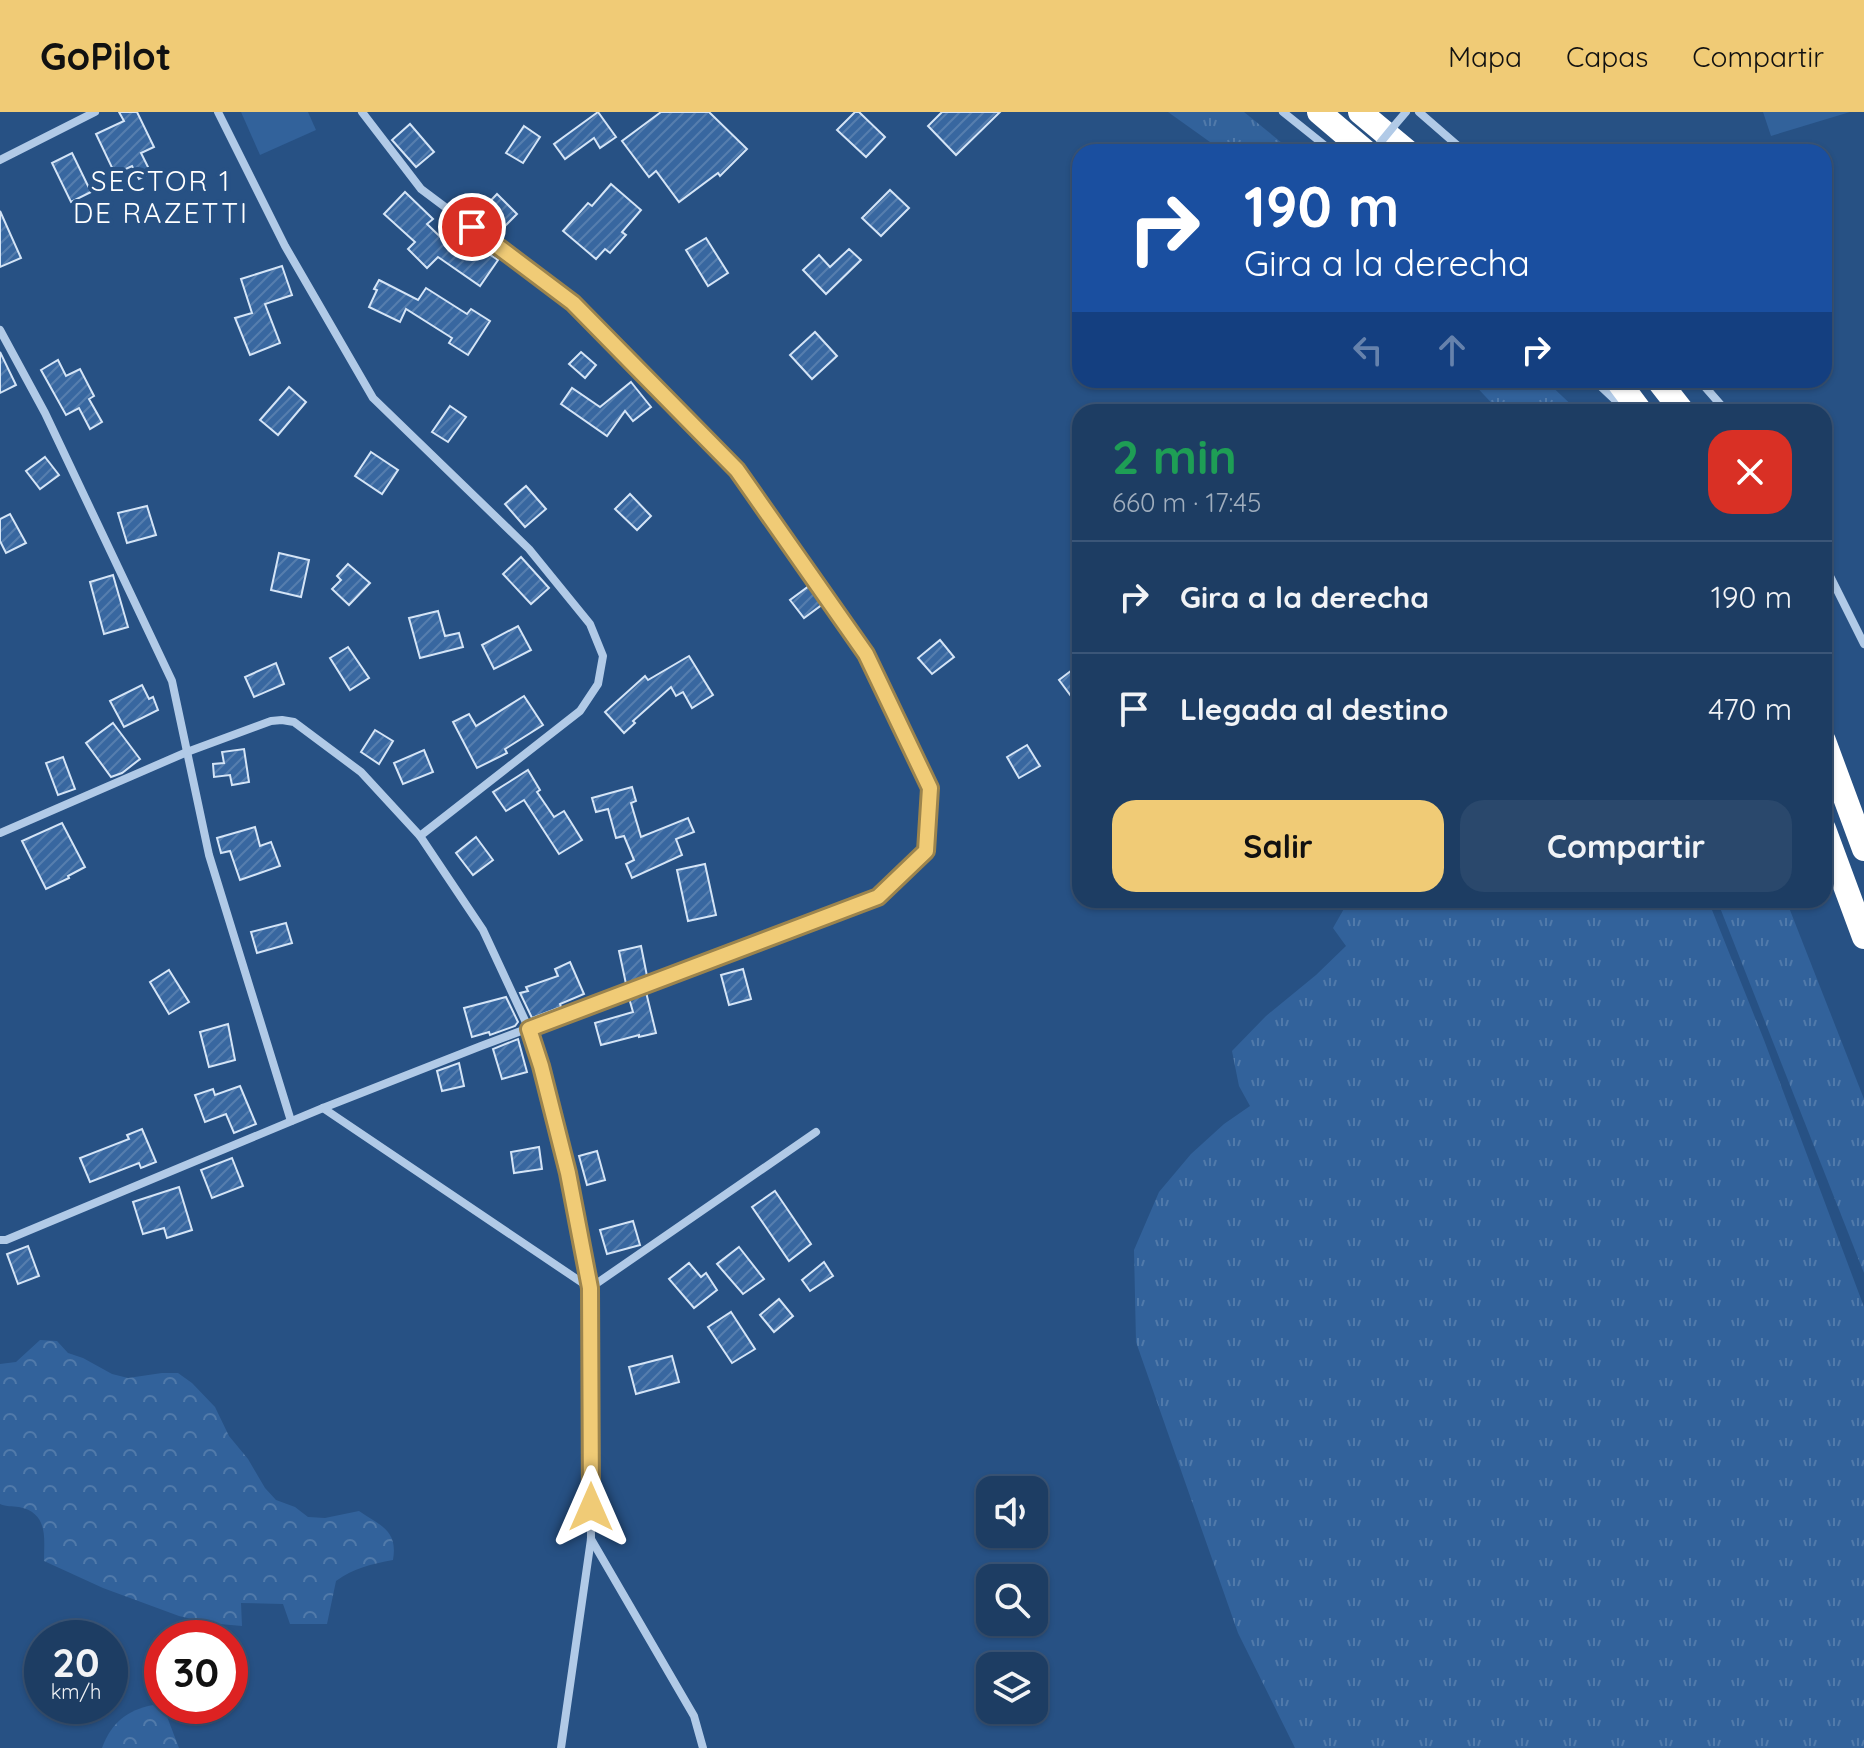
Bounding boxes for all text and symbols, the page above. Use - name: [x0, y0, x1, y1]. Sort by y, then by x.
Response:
- text: GoPilot: [40, 32, 171, 80]
- text: Mapa: [1448, 39, 1522, 74]
- text: Capas: [1566, 39, 1648, 74]
- text: Compartir: [1692, 39, 1824, 74]
- district label: SECTOR 1 DE RAZETTI: [73, 163, 249, 230]
- text: 190 m: [1244, 171, 1399, 241]
- icon: right: [1112, 176, 1216, 280]
- pin: [438, 193, 506, 261]
- icon: arrive: [450, 205, 494, 249]
- text: Gira a la derecha: [1244, 240, 1530, 285]
- icon: left: [1346, 328, 1390, 372]
- icon: ahead: [1430, 328, 1474, 372]
- icon: right: [1514, 328, 1558, 372]
- text: 2 min: [1112, 426, 1237, 486]
- button: close: [1708, 430, 1792, 514]
- text: 660 m · 17:45: [1112, 486, 1261, 519]
- icon: right: [1112, 575, 1156, 619]
- text: Gira a la derecha: [1180, 578, 1429, 616]
- text: 190 m: [1711, 578, 1792, 616]
- icon: arrive: [1112, 687, 1156, 731]
- text: Llegada al destino: [1180, 690, 1448, 728]
- text: 470 m: [1708, 690, 1792, 728]
- button: Salir: [1112, 800, 1444, 892]
- button: Compartir: [1460, 800, 1792, 892]
- position arrow: [549, 1465, 633, 1549]
- map controls: [976, 1476, 1048, 1724]
- button: sound: [976, 1476, 1048, 1548]
- button: search: [976, 1564, 1048, 1636]
- speed limit sign: 30: [144, 1620, 248, 1724]
- text: 20: [52, 1637, 100, 1687]
- button: layers: [976, 1652, 1048, 1724]
- text: km/h: [51, 1679, 101, 1704]

